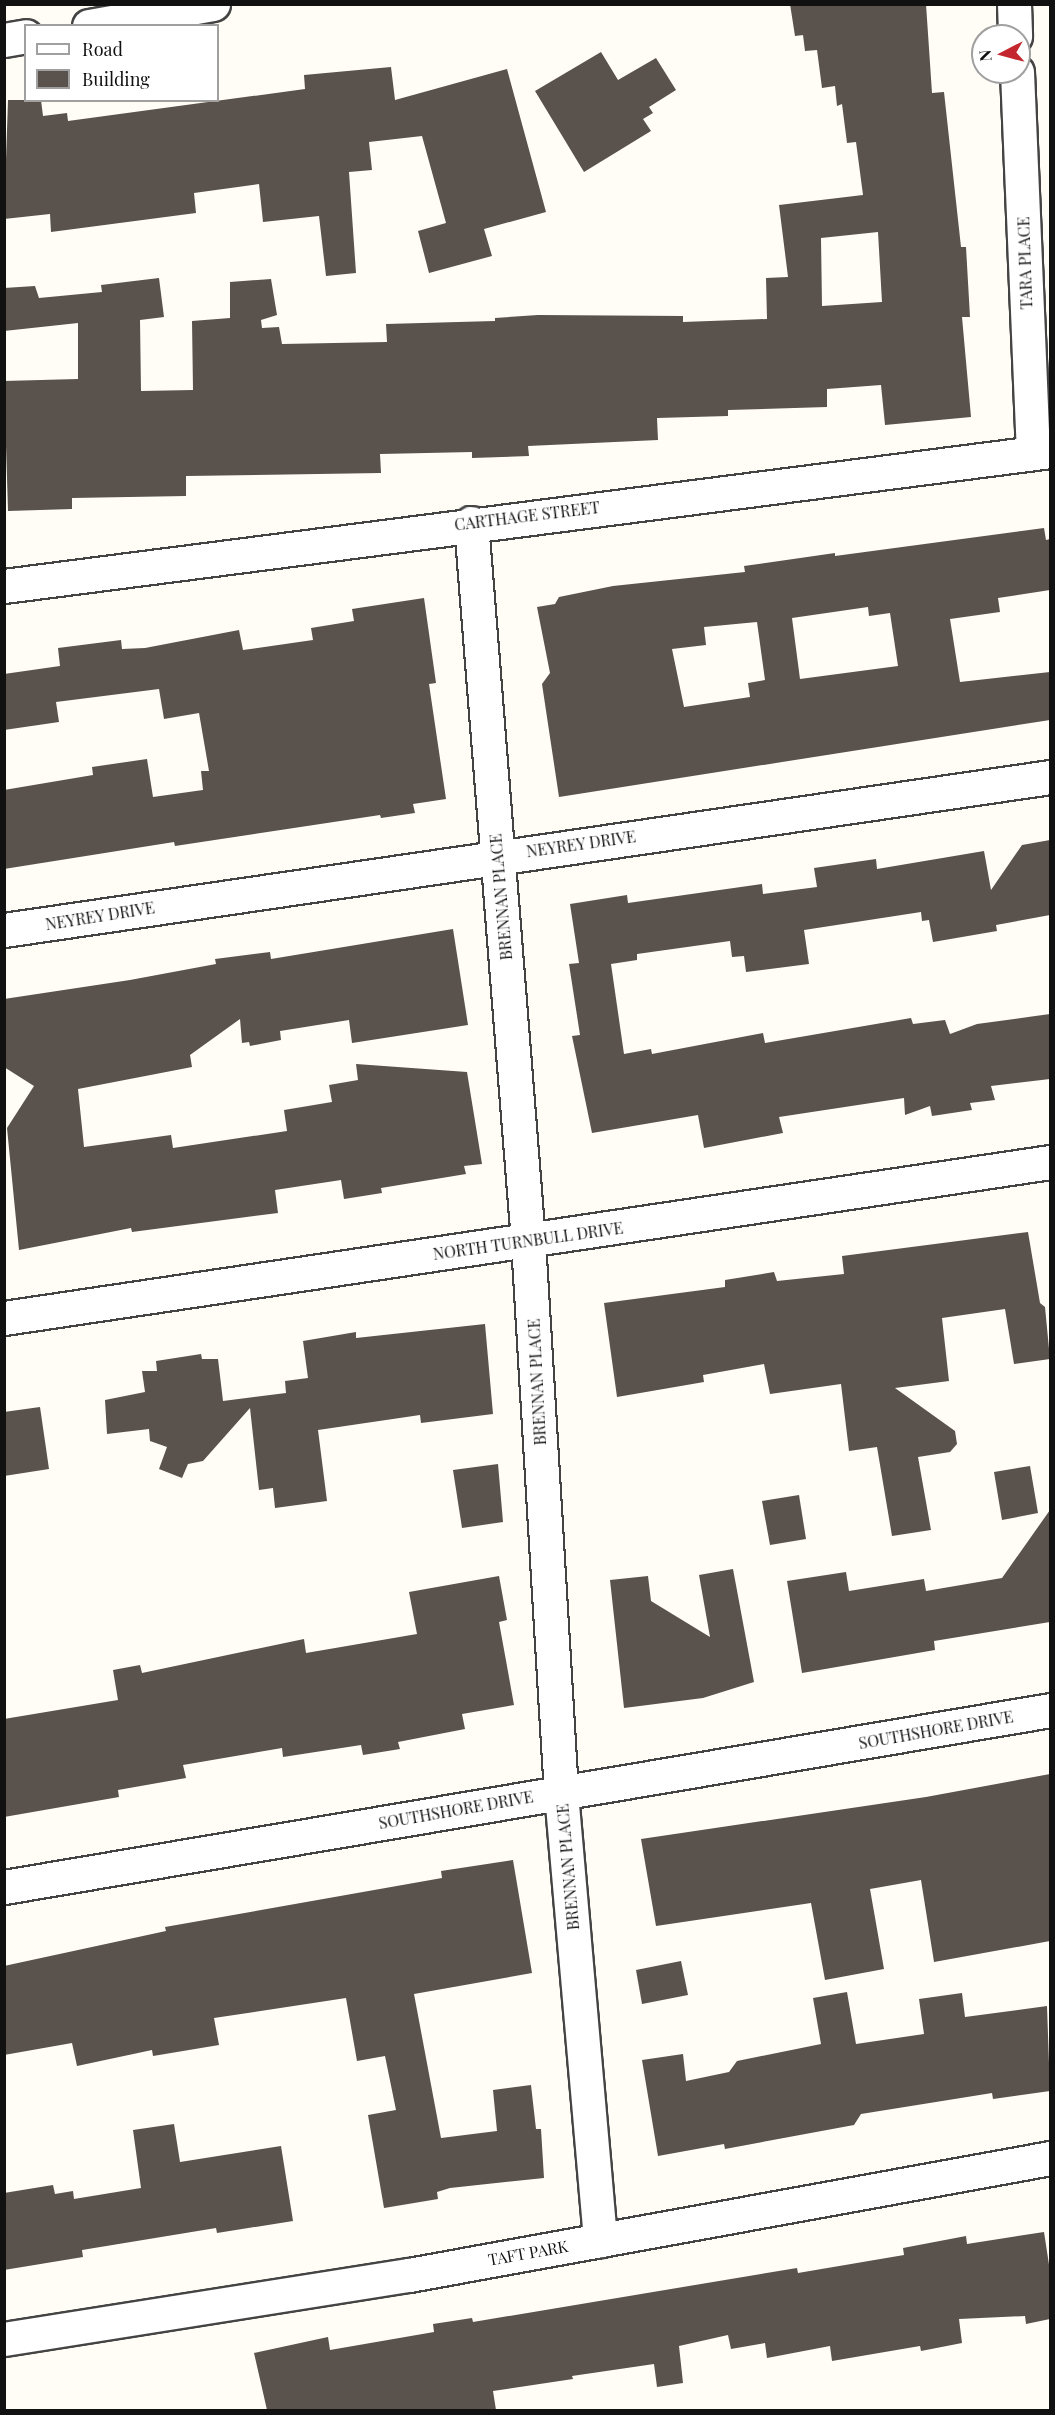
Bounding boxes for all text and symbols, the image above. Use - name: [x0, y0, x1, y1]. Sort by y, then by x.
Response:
- legend: [24, 24, 219, 102]
- north arrow: [971, 24, 1031, 84]
- text: Road: [82, 37, 123, 61]
- text: N: [974, 49, 996, 63]
- text: Building: [82, 67, 150, 91]
- street label: TARA PLACE: [1014, 216, 1036, 310]
- street label: CARTHAGE STREET: [453, 498, 601, 534]
- street label: NEYREY DRIVE: [525, 827, 637, 861]
- street label: BRENNAN PLACE: [486, 833, 516, 961]
- street label: NEYREY DRIVE: [44, 898, 156, 934]
- street label: NORTH TURNBULL DRIVE: [431, 1218, 625, 1264]
- street label: BRENNAN PLACE: [524, 1318, 550, 1446]
- street label: SOUTHSHORE DRIVE: [857, 1707, 1015, 1753]
- street label: SOUTHSHORE DRIVE: [377, 1787, 535, 1833]
- street label: BRENNAN PLACE: [553, 1803, 583, 1931]
- street label: TAFT PARK: [486, 2236, 570, 2270]

